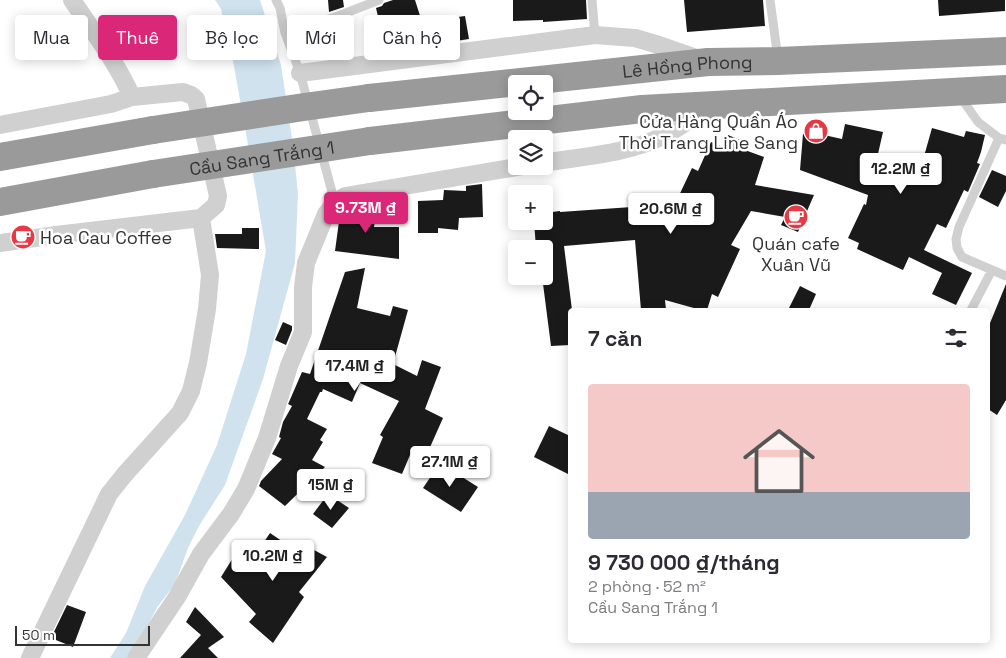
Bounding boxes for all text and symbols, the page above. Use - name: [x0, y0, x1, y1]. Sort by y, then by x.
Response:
- chip: Mua: [15, 15, 88, 60]
- chip: Thuê: [98, 15, 177, 60]
- chip: Bộ lọc: [187, 15, 277, 60]
- chip: Mới: [287, 15, 354, 60]
- chip: Căn hộ: [364, 15, 460, 60]
- street label: Lê Hồng Phong: [621, 50, 753, 83]
- map controls: [508, 75, 553, 285]
- button: locate: [508, 75, 553, 120]
- place label: Cửa Hàng Quần Áo Thời Trang Line Sang: [619, 110, 798, 154]
- shop icon: Cửa Hàng Quần Áo Thời Trang Line Sang: [803, 118, 829, 144]
- button: layers: [508, 130, 553, 175]
- street label: Cầu Sang Trắng 1: [188, 135, 336, 180]
- pin: 12.2M ₫: [855, 152, 947, 195]
- text: 12.2M ₫: [871, 158, 931, 179]
- button: +: [508, 185, 553, 230]
- pin: 9.73M ₫: [320, 192, 412, 234]
- pin: 20.6M ₫: [625, 192, 717, 235]
- text: 9.73M ₫: [335, 197, 397, 218]
- text: 20.6M ₫: [639, 198, 703, 219]
- cafe icon: Quán cafe Xuân Vũ: [783, 204, 809, 230]
- cafe icon: Hoa Cau Coffee: [10, 224, 36, 250]
- place label: Hoa Cau Coffee: [40, 226, 172, 249]
- place label: Quán cafe Xuân Vũ: [752, 232, 840, 276]
- button: −: [508, 240, 553, 285]
- icon: filters: [942, 324, 970, 352]
- text: 7 căn: [588, 325, 642, 352]
- pin: 17.4M ₫: [309, 350, 401, 392]
- text: 17.4M ₫: [325, 355, 385, 376]
- icon: home: [734, 416, 824, 506]
- pin: 27.1M ₫: [404, 446, 496, 488]
- text: 27.1M ₫: [421, 451, 479, 472]
- pin: 15M ₫: [296, 468, 366, 511]
- text: 15M ₫: [308, 474, 354, 495]
- pin: 10.2M ₫: [227, 540, 319, 582]
- text: 10.2M ₫: [242, 545, 304, 566]
- text: 9 730 000 ₫/tháng: [588, 549, 780, 576]
- text: 2 phòng · 52 m²: [588, 576, 706, 597]
- text: Cầu Sang Trắng 1: [588, 597, 718, 618]
- scale bar: [15, 623, 150, 646]
- text: 50 m: [22, 626, 55, 644]

